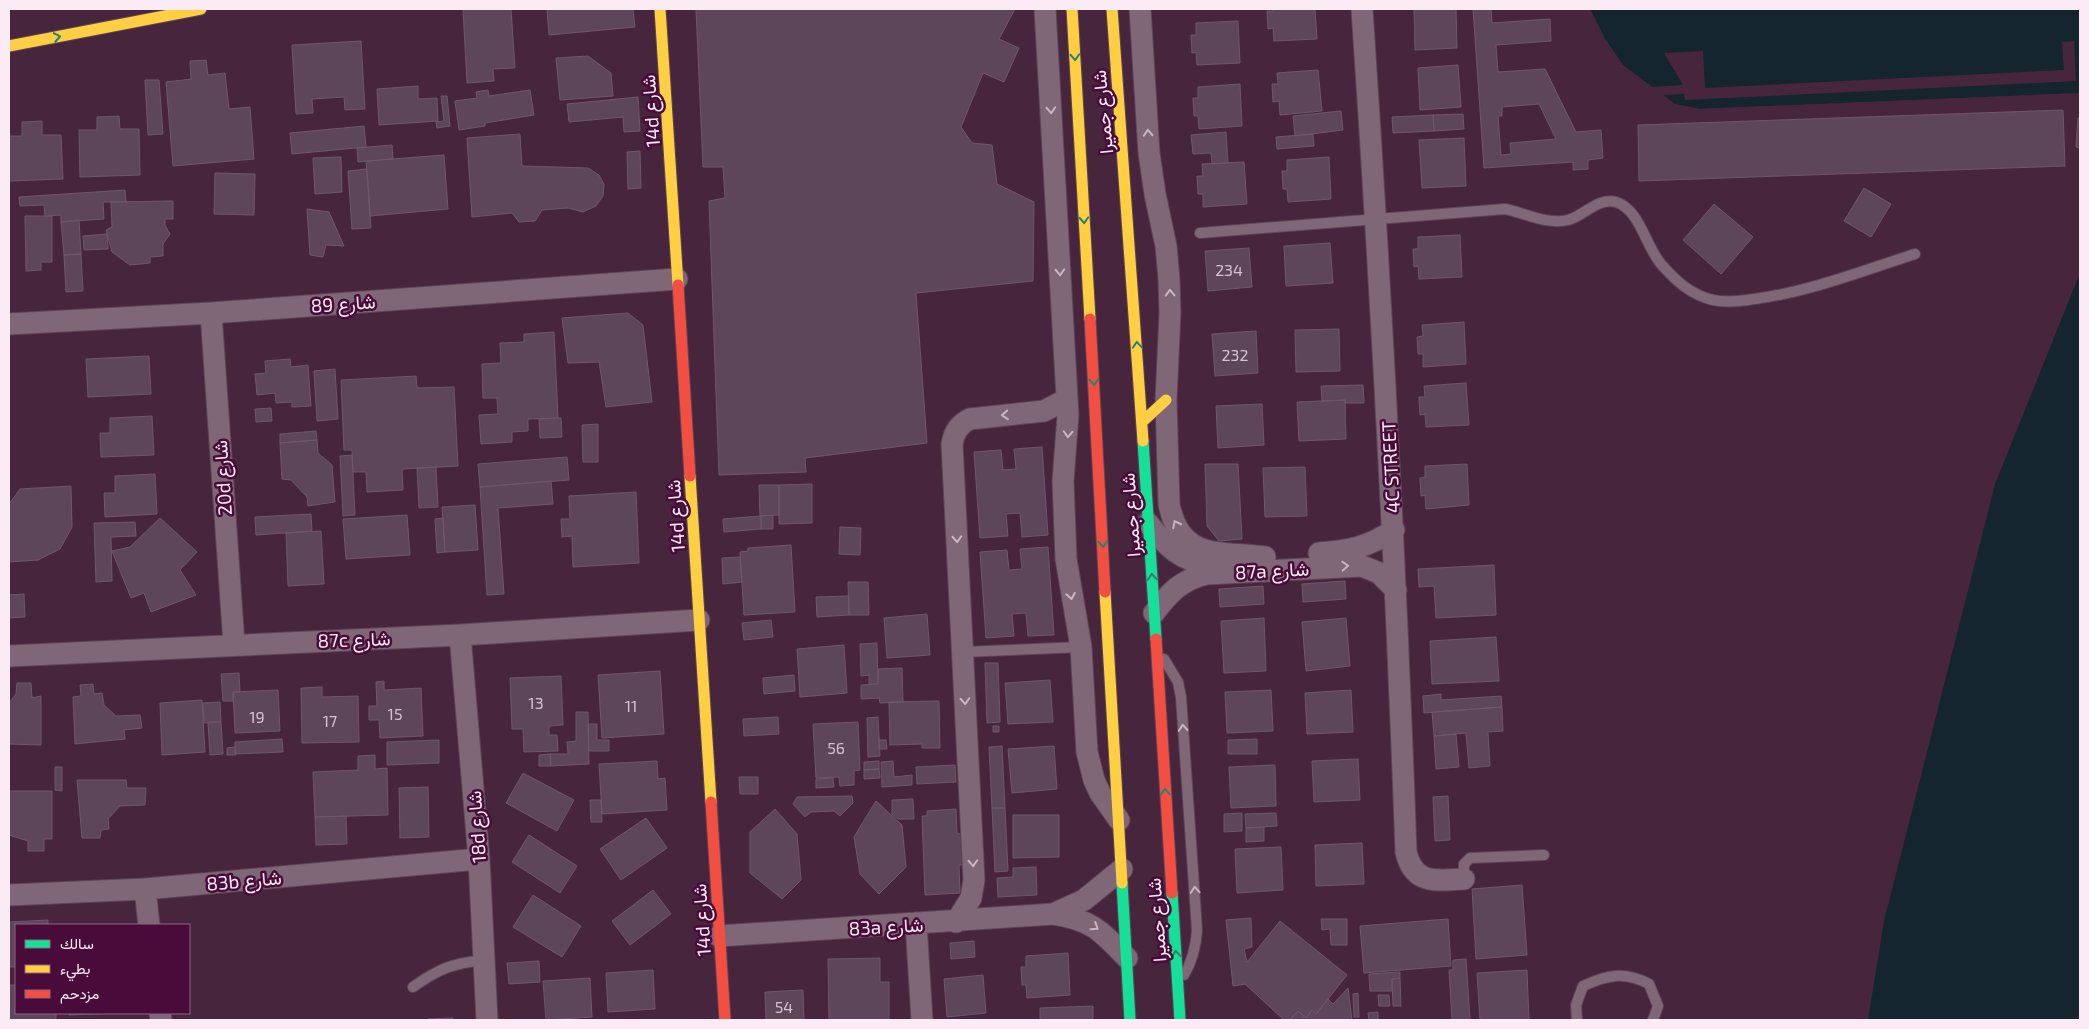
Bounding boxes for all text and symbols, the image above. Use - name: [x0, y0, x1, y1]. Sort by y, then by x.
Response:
- one-way arrow: [52, 33, 61, 43]
- one-way arrow: [1069, 54, 1080, 62]
- street label: شارع جميرا: [1087, 69, 1119, 155]
- street label: 14d شارع: [636, 74, 666, 148]
- one-way arrow: [1045, 106, 1056, 114]
- one-way arrow: [1142, 128, 1153, 136]
- one-way arrow: [1079, 216, 1090, 224]
- house number: 234: [1215, 260, 1243, 279]
- one-way arrow: [1055, 268, 1066, 276]
- street label: شارع 89: [310, 289, 376, 319]
- one-way arrow: [1165, 289, 1175, 297]
- one-way arrow: [1132, 341, 1143, 349]
- house number: 232: [1222, 345, 1248, 364]
- one-way arrow: [1088, 378, 1099, 386]
- one-way arrow: [1000, 409, 1008, 420]
- street label: 4C STREET: [1376, 420, 1404, 514]
- one-way arrow: [1062, 431, 1073, 439]
- street label: 20d شارع: [208, 439, 238, 516]
- street label: شارع جميرا: [1116, 472, 1146, 558]
- street label: 14d شارع: [661, 479, 691, 553]
- one-way arrow: [1172, 521, 1182, 530]
- one-way arrow: [952, 535, 962, 543]
- one-way arrow: [1097, 540, 1108, 548]
- street label: 87a شارع: [1234, 557, 1310, 585]
- one-way arrow: [1341, 560, 1349, 571]
- one-way arrow: [1146, 573, 1157, 581]
- one-way arrow: [1065, 593, 1076, 601]
- street label: 87c شارع: [317, 626, 391, 654]
- house number: 13: [528, 693, 544, 712]
- house number: 11: [625, 696, 637, 715]
- one-way arrow: [960, 698, 970, 705]
- house number: 15: [388, 704, 402, 723]
- house number: 19: [249, 707, 265, 726]
- house number: 17: [323, 711, 337, 730]
- one-way arrow: [1178, 724, 1189, 732]
- house number: 56: [827, 738, 845, 757]
- one-way arrow: [1160, 788, 1171, 796]
- street label: 18d شارع: [462, 790, 492, 864]
- one-way arrow: [968, 860, 979, 868]
- street label: 83b شارع: [205, 865, 283, 897]
- street label: شارع جميرا: [1142, 877, 1172, 963]
- street label: 14d شارع: [687, 883, 717, 957]
- one-way arrow: [1189, 886, 1200, 894]
- street label: 83a شارع: [848, 913, 924, 941]
- one-way arrow: [1089, 921, 1098, 931]
- legend: [15, 924, 190, 1014]
- text: سالك: [60, 934, 94, 952]
- one-way arrow: [1170, 950, 1181, 958]
- text: بطيء: [60, 959, 90, 982]
- text: مزدحم: [60, 984, 99, 1004]
- house number: 54: [775, 997, 793, 1016]

